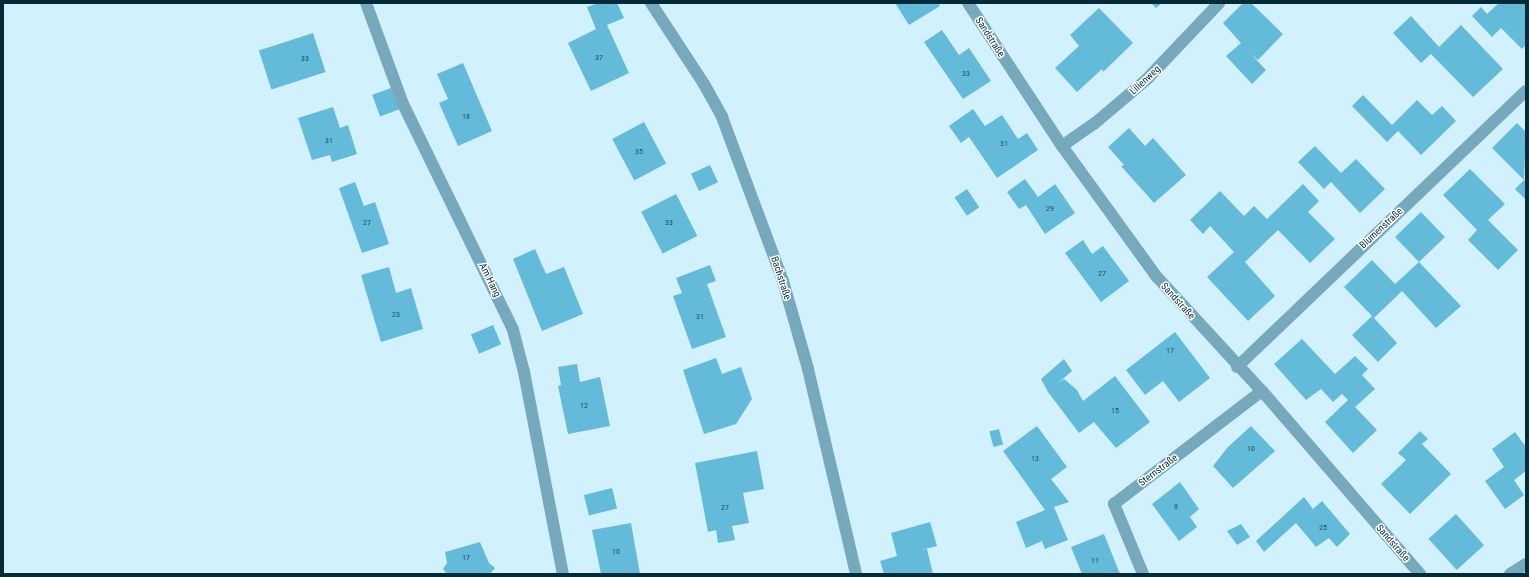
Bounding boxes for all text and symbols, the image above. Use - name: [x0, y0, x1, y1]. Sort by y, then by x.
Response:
- street label: Sandstraße: [973, 15, 1007, 59]
- house number: 37: [595, 53, 603, 63]
- house number: 33: [301, 54, 309, 64]
- street label: Lilienweg: [1127, 63, 1163, 97]
- house number: 33: [962, 69, 970, 79]
- house number: 18: [462, 112, 470, 122]
- house number: 31: [325, 136, 333, 146]
- house number: 31: [1000, 139, 1008, 149]
- house number: 35: [635, 147, 643, 157]
- house number: 29: [1046, 204, 1054, 214]
- street label: Blumenstraße: [1357, 205, 1405, 251]
- house number: 27: [363, 218, 371, 228]
- house number: 33: [665, 218, 673, 228]
- street label: Bachstraße: [768, 255, 794, 301]
- street label: Am Hang: [477, 261, 503, 299]
- house number: 27: [1098, 269, 1106, 279]
- street label: Sandstraße: [1159, 280, 1197, 322]
- house number: 23: [392, 310, 400, 320]
- house number: 31: [696, 312, 704, 322]
- house number: 17: [1166, 346, 1174, 356]
- house number: 12: [580, 401, 588, 411]
- house number: 15: [1111, 406, 1119, 416]
- house number: 10: [1247, 444, 1255, 454]
- street label: Sternstraße: [1136, 451, 1180, 489]
- house number: 13: [1031, 454, 1039, 464]
- house number: 8: [1174, 502, 1178, 512]
- house number: 27: [721, 503, 729, 513]
- street label: Sandstraße: [1374, 522, 1412, 564]
- house number: 25: [1319, 523, 1327, 533]
- house number: 10: [612, 547, 620, 557]
- house number: 17: [462, 553, 470, 563]
- house number: 11: [1091, 556, 1099, 566]

